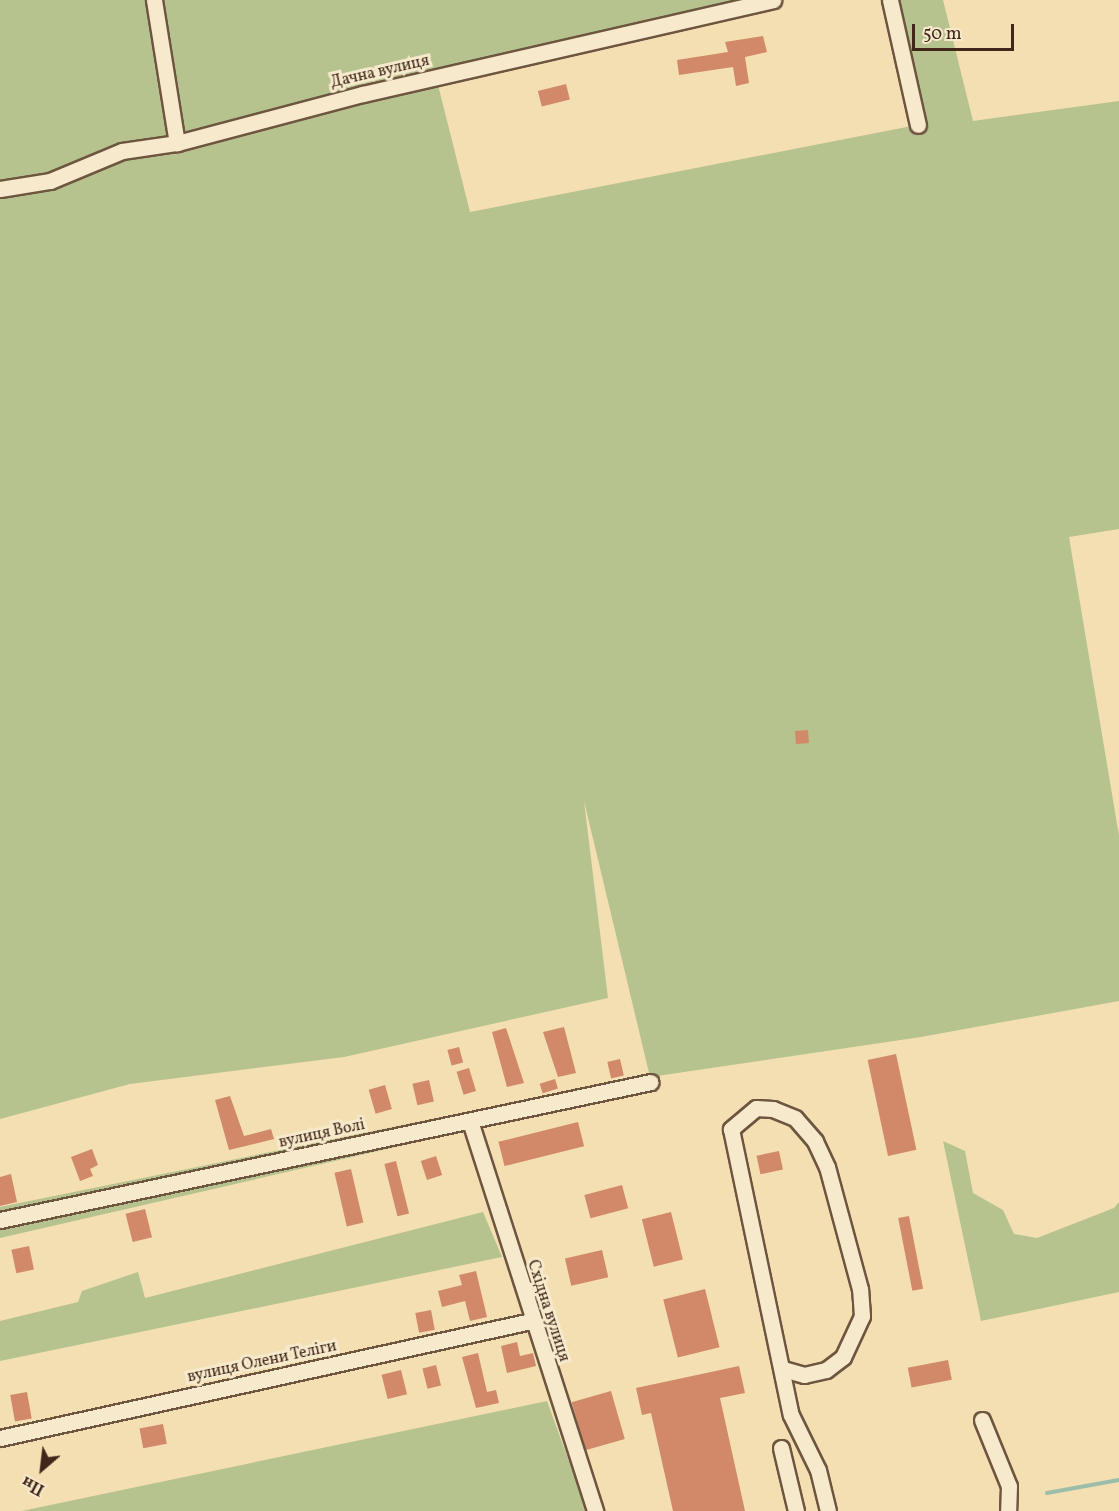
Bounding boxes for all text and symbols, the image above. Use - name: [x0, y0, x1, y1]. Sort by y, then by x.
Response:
- scale bar: [915, 12, 1017, 50]
- text: 50 m: [923, 22, 962, 47]
- street label: Дачна вулиця: [329, 51, 431, 93]
- street label: вулиця Волі: [277, 1116, 367, 1152]
- street label: Східна вулиця: [522, 1258, 574, 1364]
- street label: вулиця Олени Теліги: [185, 1337, 339, 1387]
- north arrow: [12, 1439, 72, 1499]
- text: Пн: [18, 1470, 49, 1500]

